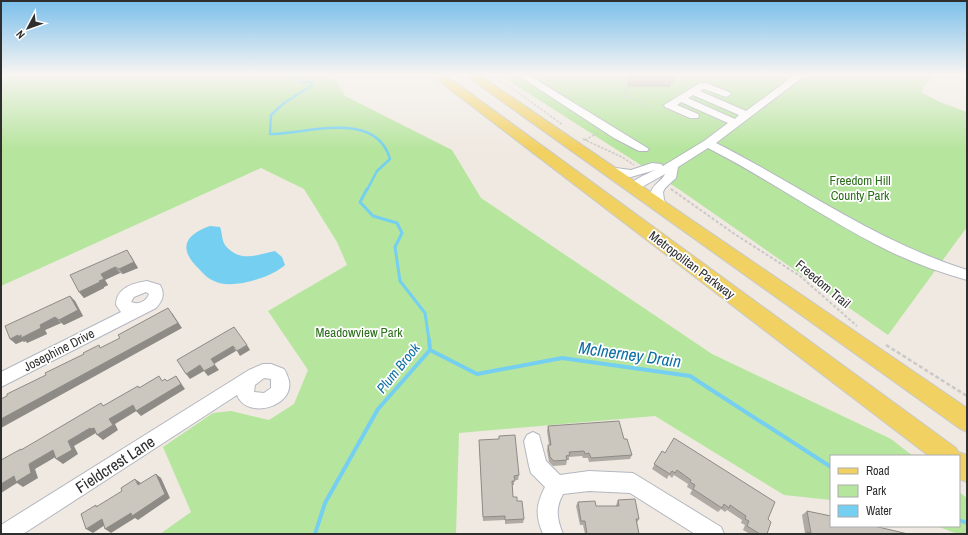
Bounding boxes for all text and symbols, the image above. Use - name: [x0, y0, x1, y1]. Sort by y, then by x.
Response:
- north arrow: [8, 8, 48, 48]
- text: N: [13, 28, 28, 42]
- park label: Freedom Hill County Park: [829, 172, 891, 204]
- street label: Metropolitan Parkway: [646, 227, 739, 303]
- street label: Freedom Trail: [792, 256, 854, 312]
- park label: Meadowview Park: [315, 324, 403, 341]
- street label: Josephine Drive: [21, 325, 98, 375]
- water label: McInerney Drain: [577, 335, 683, 373]
- water label: Plum Brook: [372, 338, 424, 397]
- street label: Fieldcrest Lane: [71, 430, 159, 498]
- legend: [830, 455, 960, 527]
- text: Road: [866, 463, 890, 479]
- text: Park: [866, 483, 886, 499]
- text: Water: [866, 503, 893, 519]

